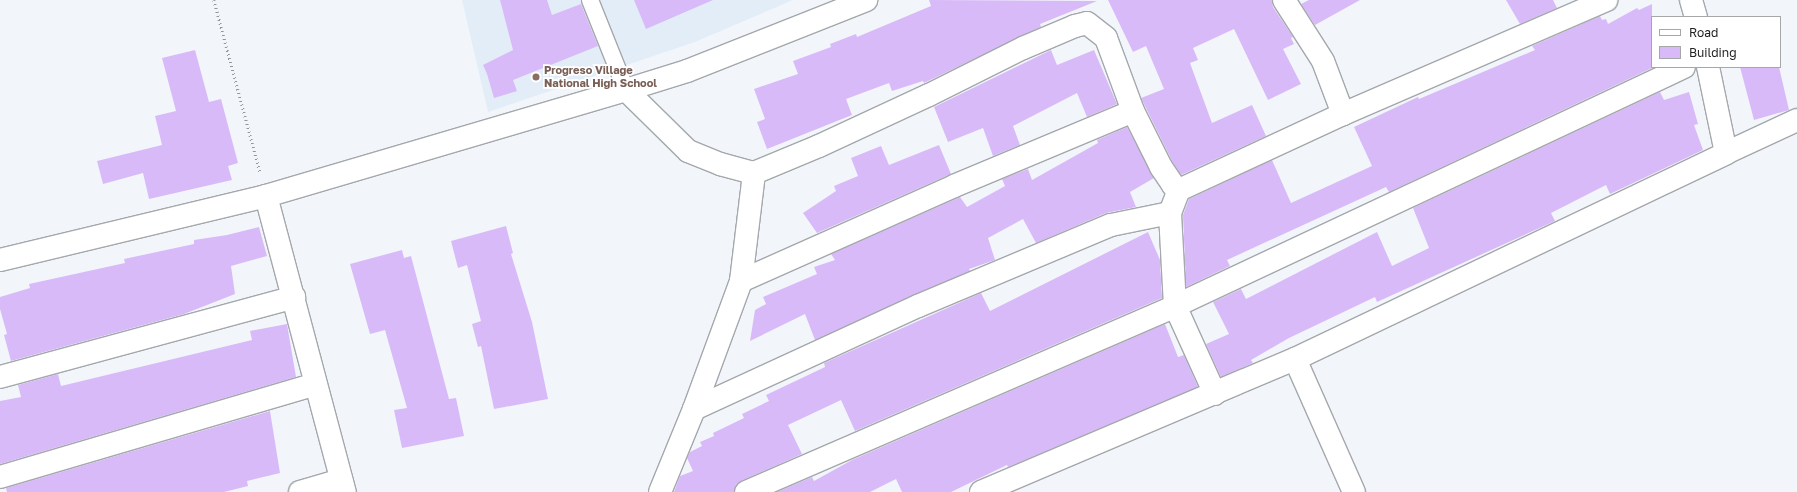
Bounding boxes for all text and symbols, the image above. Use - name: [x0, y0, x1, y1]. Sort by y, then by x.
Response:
- legend: [1651, 16, 1781, 68]
- text: Road: [1689, 25, 1718, 40]
- text: Building: [1689, 45, 1737, 60]
- place label: Progreso Village National High School: [544, 64, 657, 90]
- marker: Progreso Village National High School: [531, 72, 541, 82]

